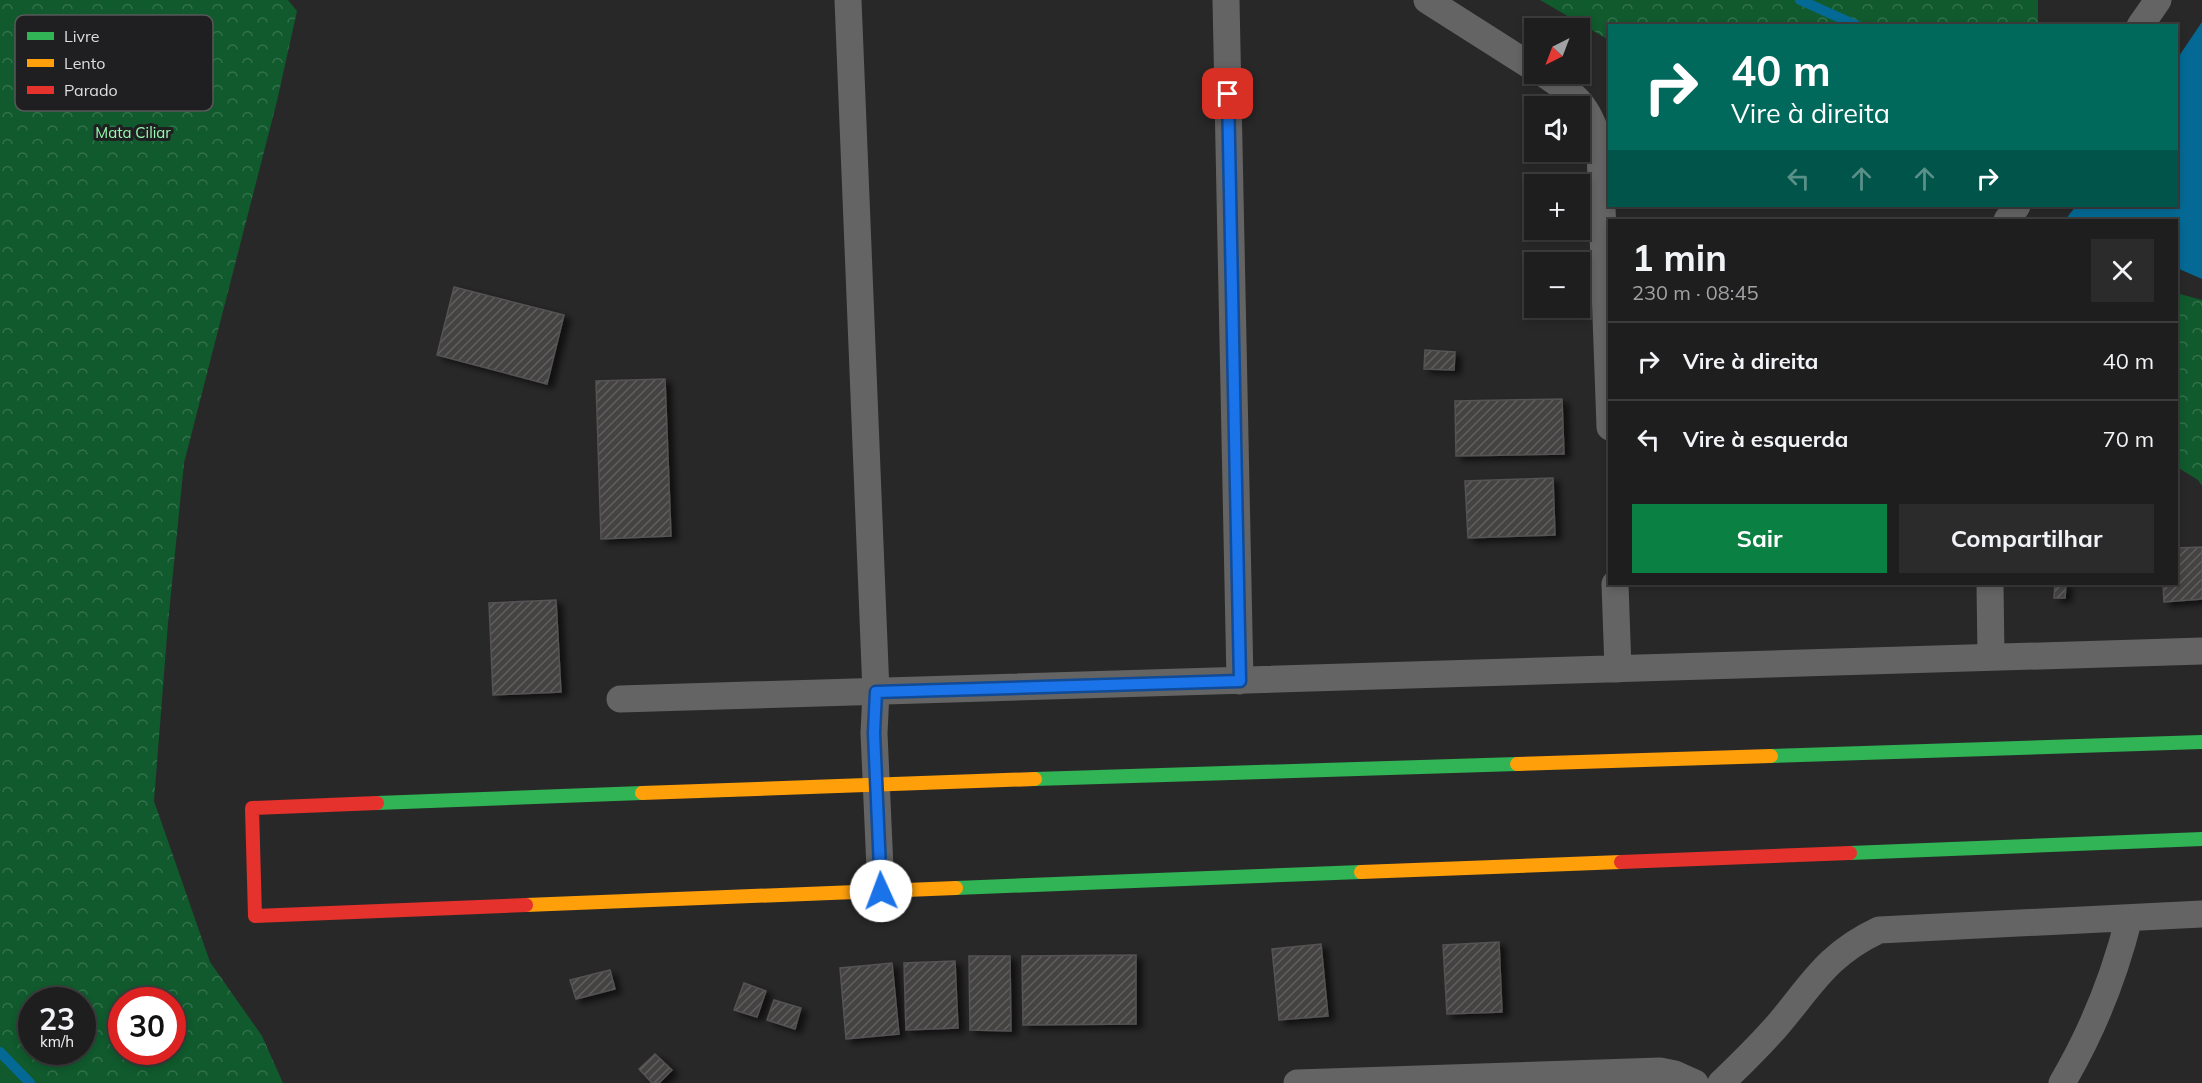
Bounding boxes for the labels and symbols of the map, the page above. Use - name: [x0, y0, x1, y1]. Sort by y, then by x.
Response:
- legend: [15, 15, 213, 111]
- north arrow: [1524, 18, 1590, 84]
- text: Livre: [64, 26, 99, 46]
- text: Lento: [64, 53, 105, 73]
- pin: [1202, 68, 1253, 119]
- text: Parado: [64, 80, 118, 100]
- park label: Mata Ciliar: [95, 123, 171, 142]
- position arrow: [849, 859, 913, 923]
- speed limit sign: 30: [108, 987, 186, 1065]

